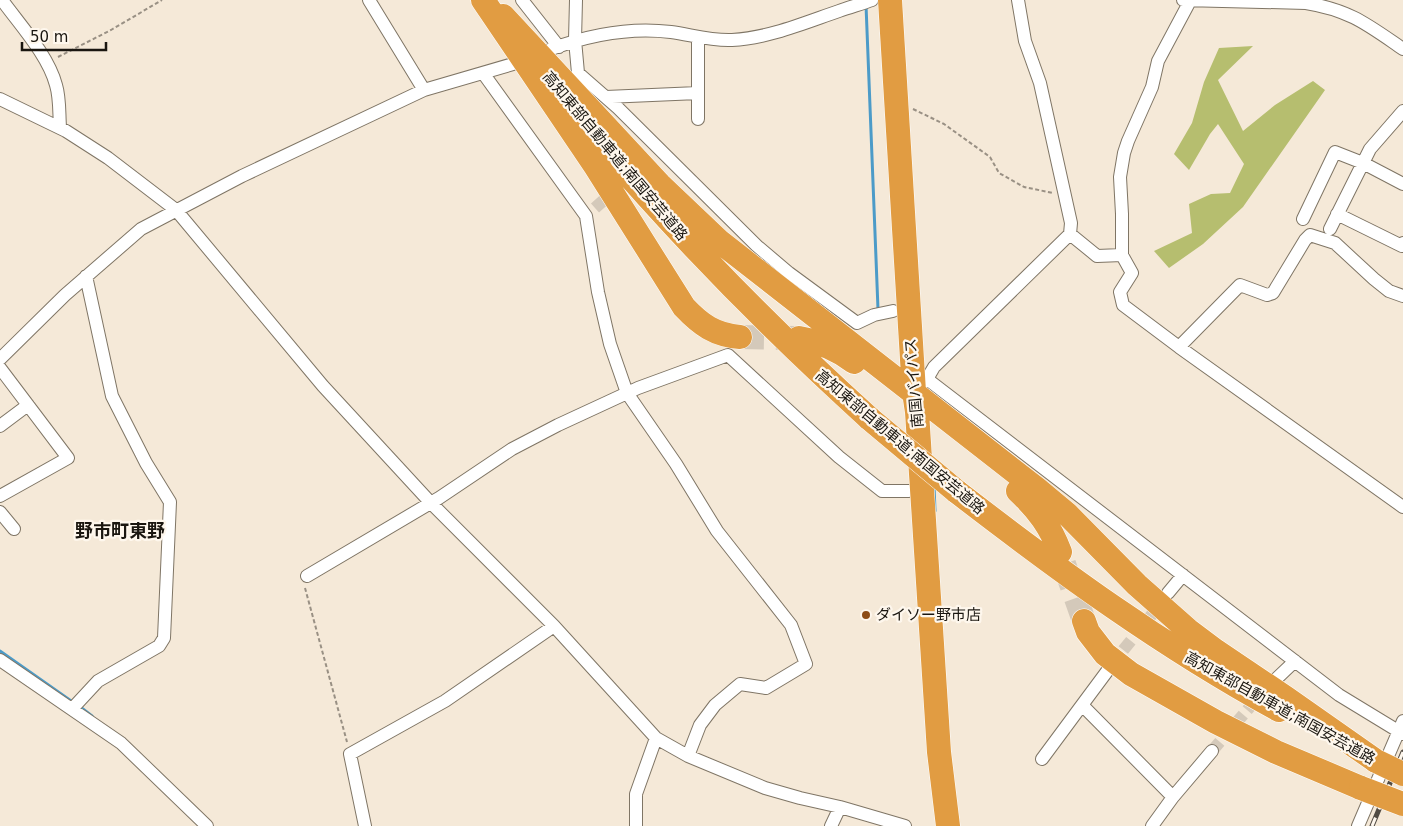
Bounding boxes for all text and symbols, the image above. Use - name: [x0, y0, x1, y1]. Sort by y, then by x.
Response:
- scale bar: [22, 20, 106, 52]
- text: 50 m: [30, 28, 68, 46]
- street label: 高知東部自動車道;南国安芸道路: [539, 68, 691, 244]
- street label: 南国バイパス: [901, 338, 927, 428]
- street label: 高知東部自動車道;南国安芸道路: [812, 366, 988, 518]
- district label: 野市町東野: [75, 520, 165, 541]
- place label: ダイソー野市店: [876, 606, 981, 624]
- marker: ダイソー野市店: [860, 609, 872, 621]
- street label: 高知東部自動車道;南国安芸道路: [1182, 648, 1378, 768]

